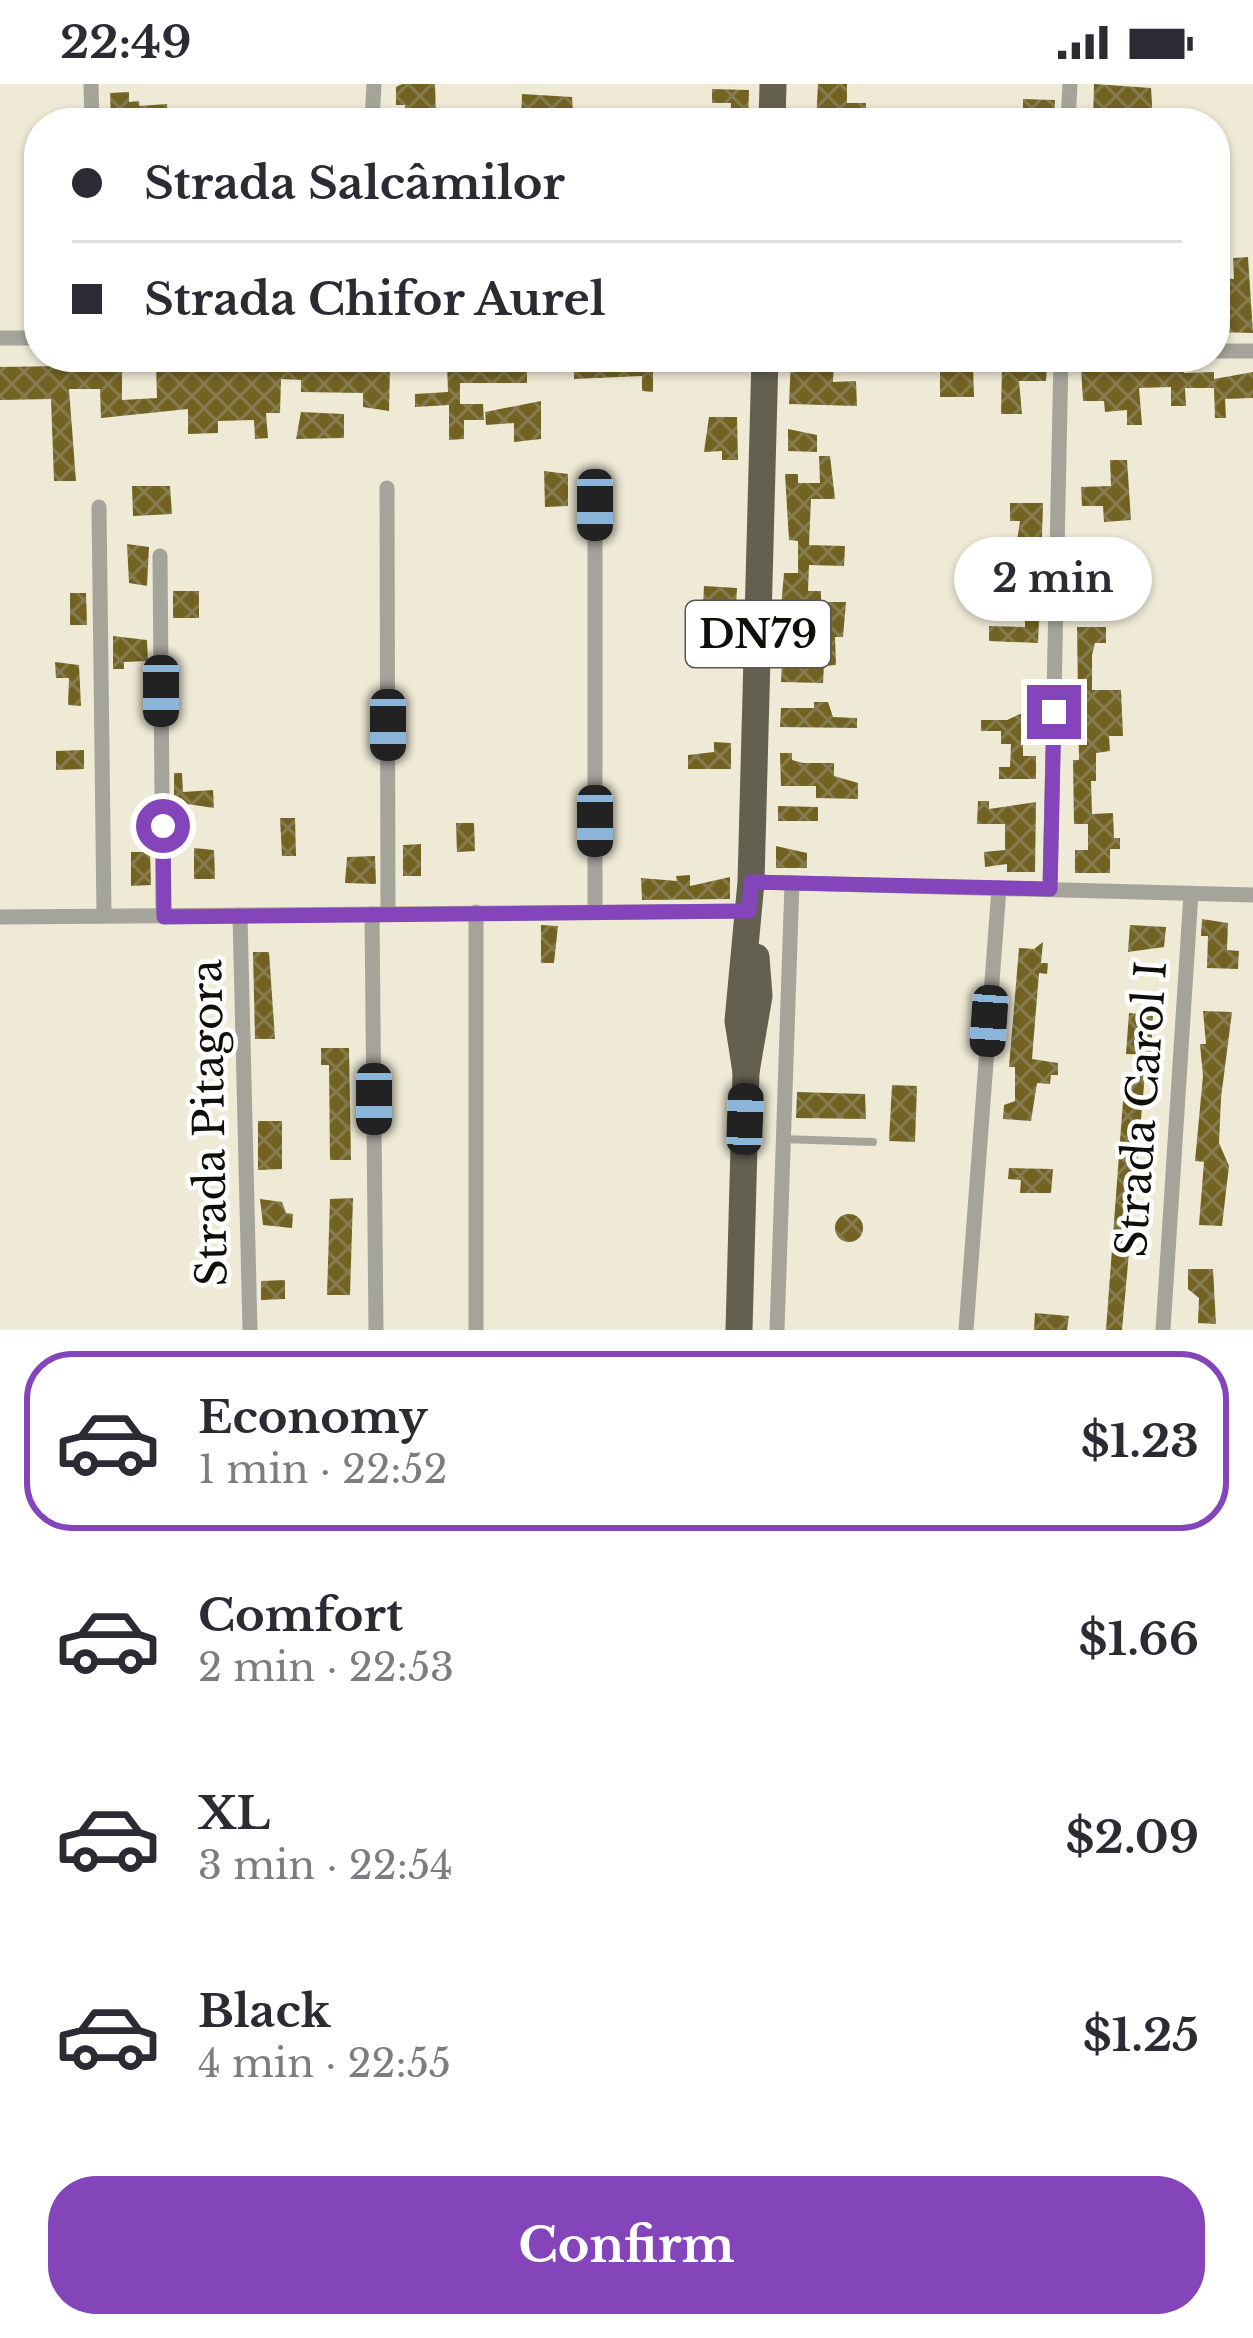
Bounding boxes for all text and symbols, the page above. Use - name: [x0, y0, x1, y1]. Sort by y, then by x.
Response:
- text: 22:49: [60, 14, 192, 70]
- text: Strada Salcâmilor: [144, 155, 565, 211]
- text: Strada Chifor Aurel: [144, 271, 606, 327]
- car: [577, 469, 613, 541]
- callout: 2 min: [955, 538, 1153, 622]
- text: 2 min: [992, 554, 1114, 603]
- road number: DN79: [686, 601, 830, 667]
- car: [143, 655, 179, 727]
- route end: [1027, 685, 1081, 739]
- car: [370, 689, 406, 761]
- car: [577, 785, 613, 857]
- route start: [136, 799, 190, 853]
- street label: Strada Pitagora: [180, 958, 238, 1287]
- street label: Strada Carol I: [1105, 959, 1177, 1259]
- car: [969, 984, 1009, 1058]
- car: [356, 1063, 392, 1135]
- car: [726, 1082, 764, 1156]
- icon: car: [54, 1387, 162, 1495]
- text: Economy: [198, 1389, 428, 1445]
- text: $1.23: [1081, 1413, 1199, 1469]
- text: 1 min · 22:52: [198, 1445, 447, 1494]
- icon: car: [54, 1585, 162, 1693]
- text: Comfort: [198, 1587, 403, 1643]
- text: $1.66: [1079, 1611, 1199, 1667]
- text: 2 min · 22:53: [198, 1643, 454, 1692]
- icon: car: [54, 1783, 162, 1891]
- text: XL: [198, 1785, 270, 1841]
- text: $2.09: [1066, 1809, 1199, 1865]
- text: 3 min · 22:54: [198, 1841, 453, 1890]
- icon: car: [54, 1981, 162, 2089]
- text: Black: [198, 1983, 331, 2039]
- text: $1.25: [1083, 2007, 1199, 2063]
- text: 4 min · 22:55: [198, 2039, 451, 2088]
- button: Confirm: [48, 2176, 1205, 2314]

